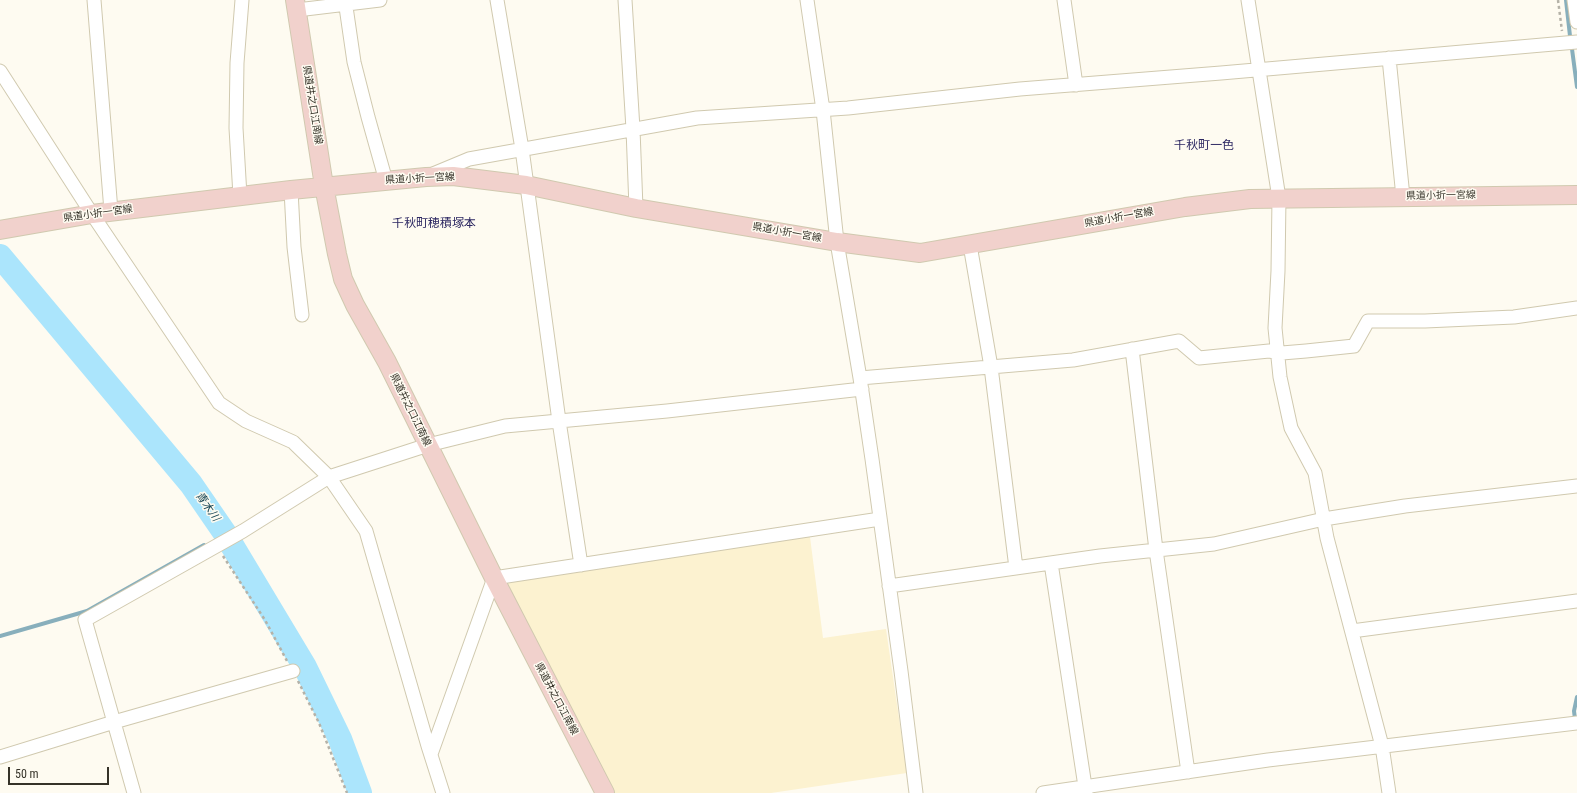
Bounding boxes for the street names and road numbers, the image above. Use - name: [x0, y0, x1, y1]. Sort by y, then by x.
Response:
- street label: 県道井之口江南線: [300, 65, 324, 145]
- street label: 県道小折一宮線: [385, 171, 455, 187]
- street label: 県道小折一宮線: [1406, 189, 1476, 203]
- street label: 県道小折一宮線: [63, 203, 133, 225]
- street label: 県道小折一宮線: [1083, 206, 1155, 230]
- street label: 県道小折一宮線: [751, 221, 823, 245]
- street label: 県道井之口江南線: [387, 371, 433, 449]
- street label: 県道井之口江南線: [532, 661, 580, 737]

